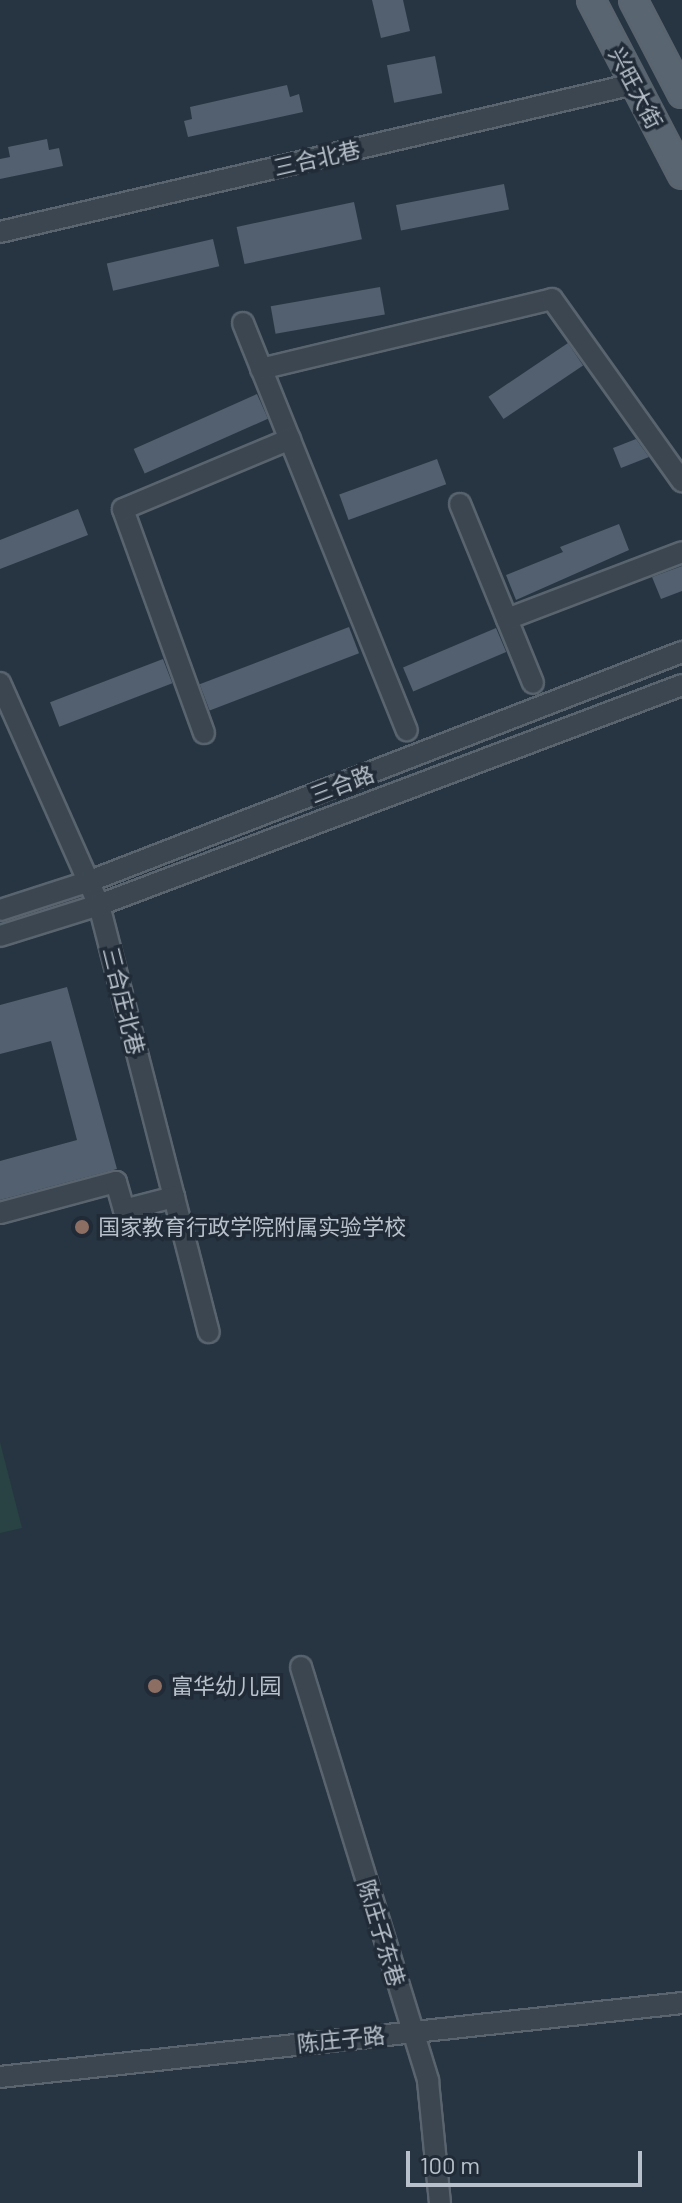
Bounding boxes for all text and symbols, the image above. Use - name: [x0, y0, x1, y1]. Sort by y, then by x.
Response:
- street label: 兴旺大街: [604, 43, 668, 133]
- street label: 三合北巷: [271, 135, 363, 181]
- street label: 三合路: [306, 760, 378, 808]
- street label: 三合庄北巷: [98, 944, 150, 1058]
- place label: 国家教育行政学院附属实验学校: [98, 1214, 406, 1240]
- marker: 国家教育行政学院附属实验学校: [73, 1218, 91, 1236]
- place label: 富华幼儿园: [171, 1673, 281, 1699]
- marker: 富华幼儿园: [146, 1677, 164, 1695]
- street label: 陈庄子东巷: [353, 1877, 411, 1989]
- street label: 陈庄子路: [296, 2021, 386, 2057]
- scale bar: [410, 2135, 646, 2185]
- text: 100 m: [420, 2150, 480, 2179]

